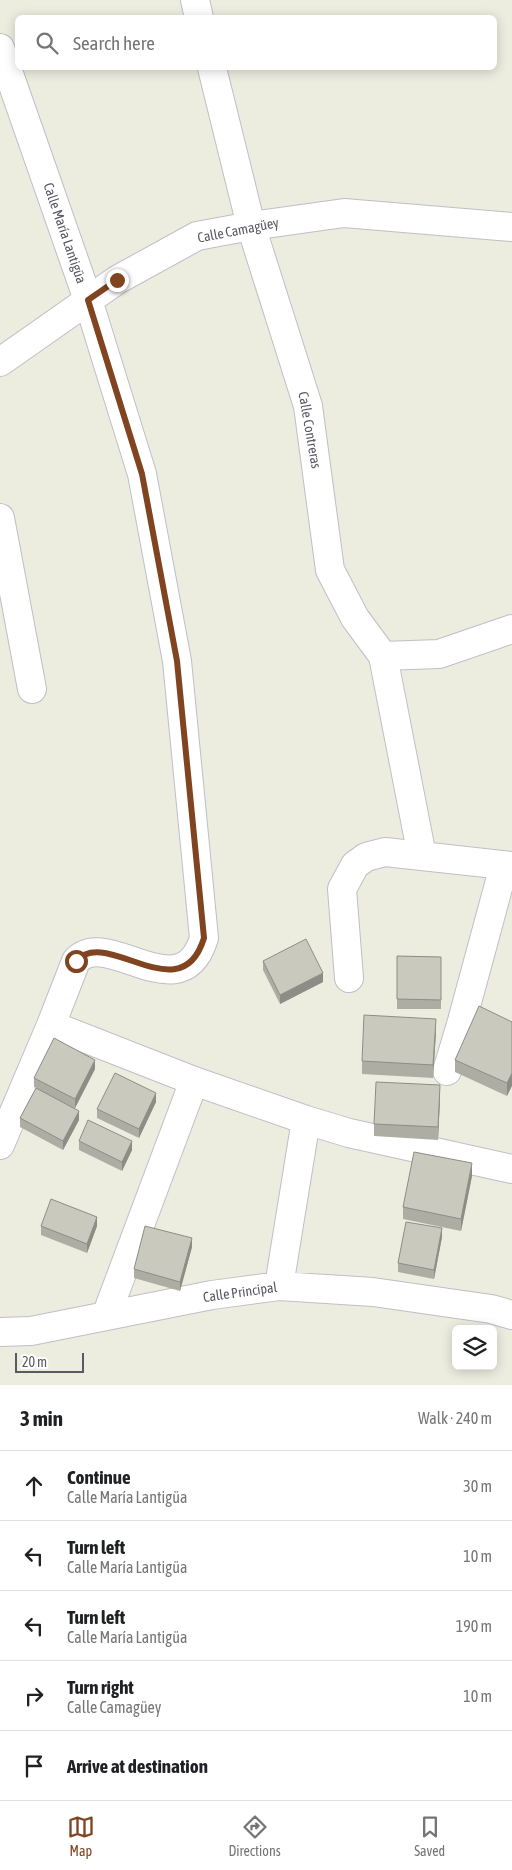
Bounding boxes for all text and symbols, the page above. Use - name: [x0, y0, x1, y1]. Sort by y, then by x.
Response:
- search box: [15, 15, 497, 70]
- icon: search: [33, 29, 61, 57]
- text: Search here: [73, 32, 155, 54]
- street label: Calle María Lantigüa: [40, 181, 90, 285]
- street label: Calle Camagüey: [196, 214, 280, 246]
- route end: [106, 269, 129, 292]
- street label: Calle Contreras: [295, 390, 325, 470]
- route start: [65, 950, 88, 973]
- street label: Calle Principal: [202, 1279, 278, 1305]
- map controls: [452, 1325, 497, 1370]
- button: layers: [452, 1325, 497, 1370]
- scale bar: [15, 1350, 84, 1373]
- text: 20 m: [22, 1354, 47, 1370]
- text: 3 min: [20, 1406, 63, 1430]
- text: Walk · 240 m: [418, 1409, 492, 1427]
- text: Continue: [67, 1466, 131, 1488]
- icon: ahead: [20, 1472, 48, 1500]
- text: 30 m: [463, 1477, 492, 1495]
- text: Calle María Lantigüa: [67, 1488, 187, 1506]
- text: Turn left: [67, 1536, 125, 1558]
- icon: left: [20, 1542, 48, 1570]
- text: 10 m: [463, 1547, 492, 1565]
- text: Calle María Lantigüa: [67, 1558, 187, 1576]
- text: Turn left: [67, 1606, 125, 1628]
- icon: left: [20, 1612, 48, 1640]
- text: 190 m: [456, 1617, 492, 1635]
- text: Calle María Lantigüa: [67, 1628, 187, 1646]
- text: Turn right: [67, 1676, 134, 1698]
- icon: right: [20, 1682, 48, 1710]
- text: 10 m: [463, 1687, 492, 1705]
- text: Calle Camagüey: [67, 1698, 161, 1716]
- icon: arrive: [20, 1752, 48, 1780]
- text: Arrive at destination: [67, 1755, 208, 1777]
- tab: Map: [67, 1813, 95, 1859]
- tab: Directions: [228, 1813, 281, 1859]
- tab: Saved: [414, 1813, 445, 1859]

